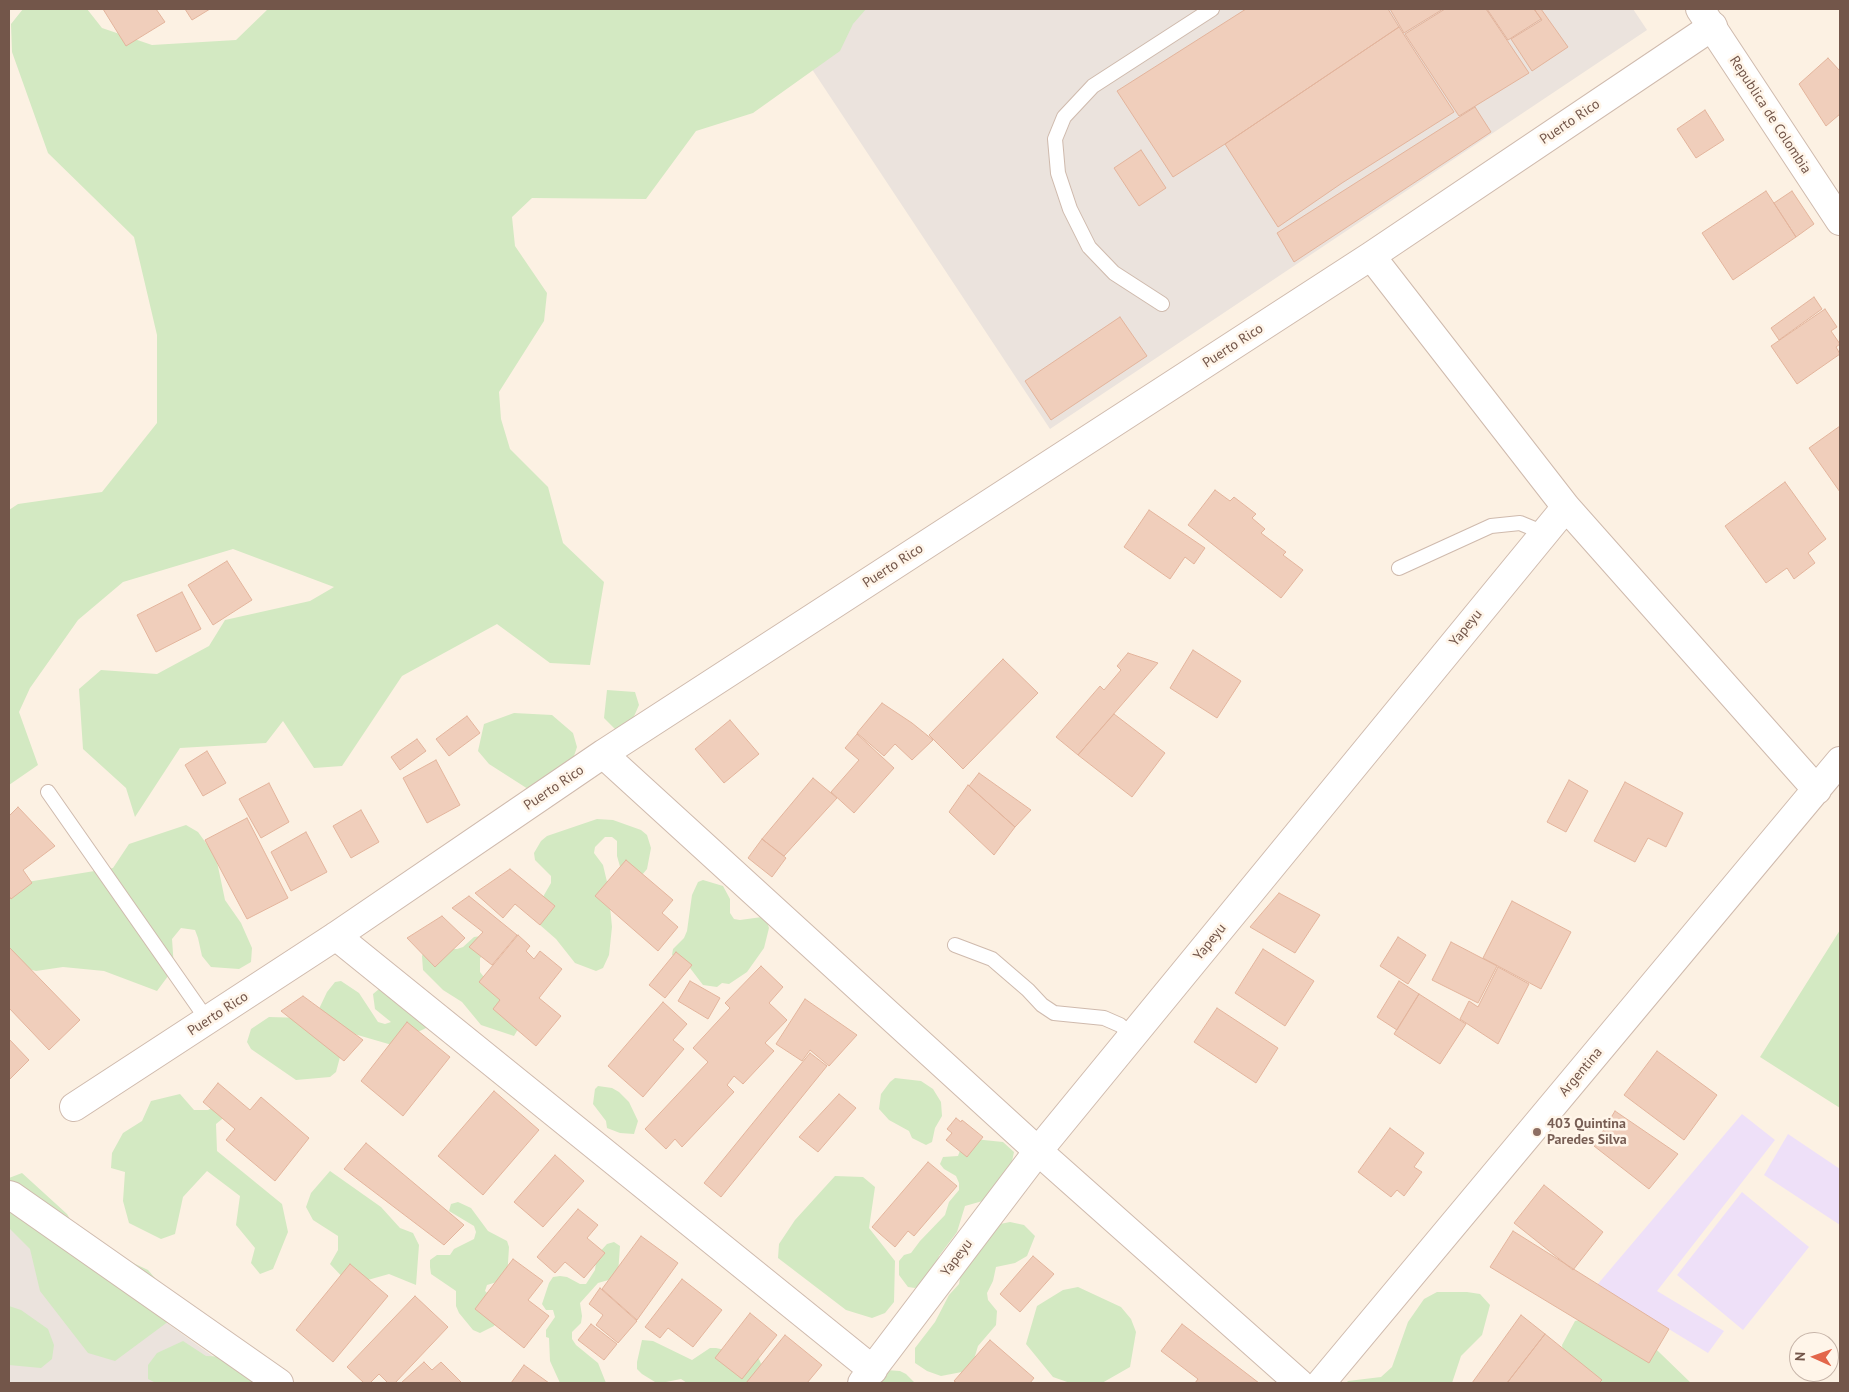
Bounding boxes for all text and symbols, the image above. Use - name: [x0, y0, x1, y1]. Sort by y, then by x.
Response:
- street label: Republica de Colombia: [1726, 53, 1814, 177]
- street label: Puerto Rico: [1537, 96, 1603, 148]
- street label: Puerto Rico: [1200, 320, 1266, 372]
- street label: Puerto Rico: [860, 540, 926, 592]
- street label: Yapeyu: [1446, 606, 1486, 650]
- street label: Puerto Rico: [521, 762, 587, 814]
- street label: Yapeyu: [1190, 920, 1230, 964]
- street label: Puerto Rico: [185, 988, 251, 1040]
- street label: Argentina: [1556, 1044, 1606, 1100]
- place label: 403 Quintina Paredes Silva: [1547, 1116, 1627, 1148]
- marker: 403 Quintina Paredes Silva: [1531, 1126, 1543, 1138]
- street label: Yapeyu: [938, 1236, 976, 1280]
- north arrow: [1789, 1332, 1839, 1382]
- text: N: [1791, 1352, 1809, 1361]

